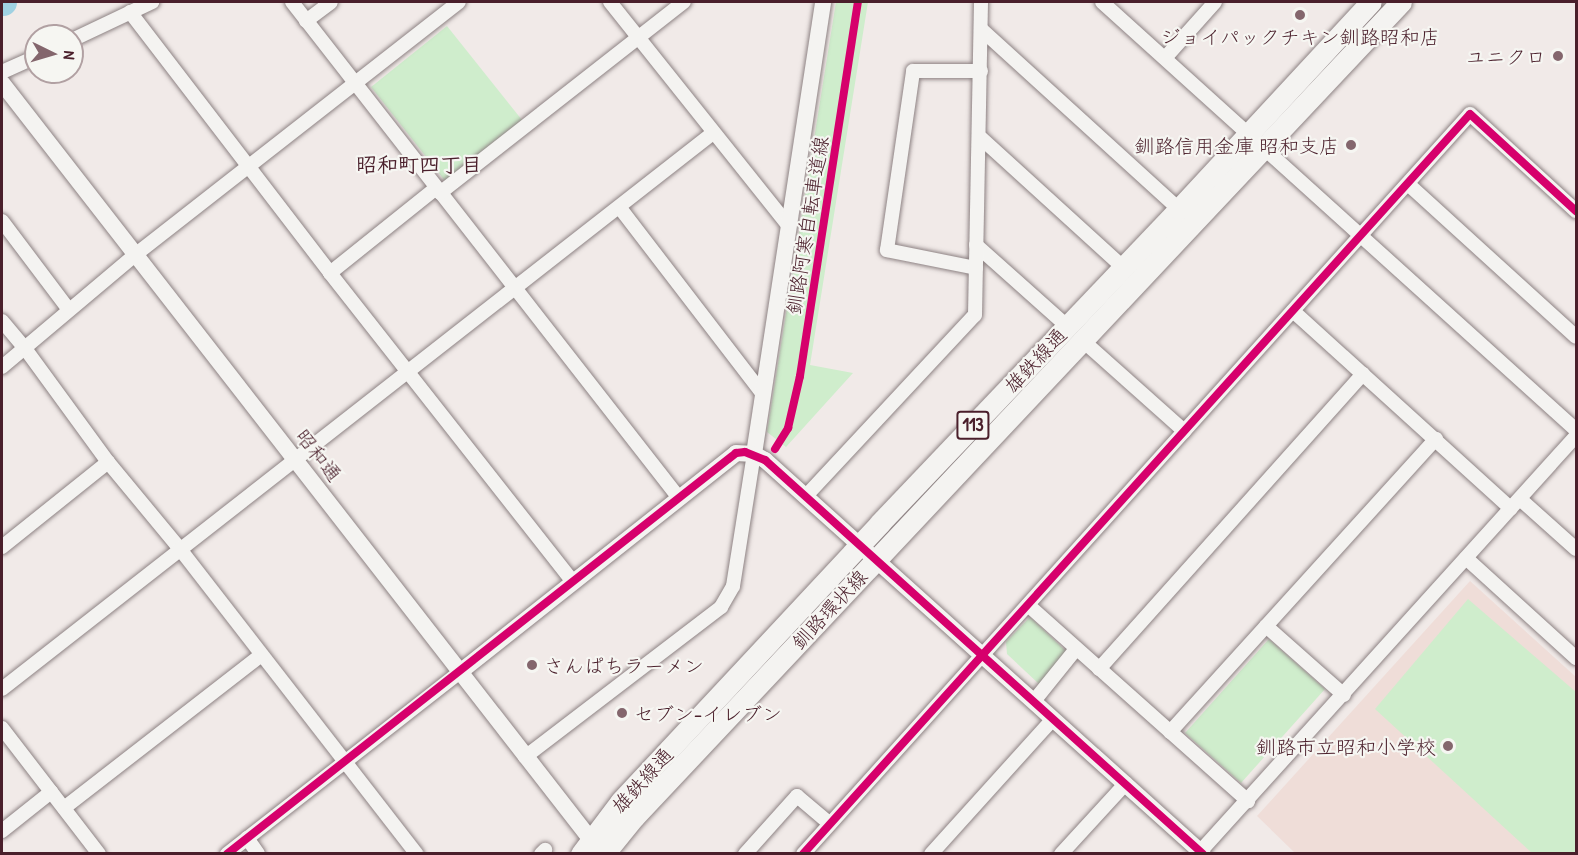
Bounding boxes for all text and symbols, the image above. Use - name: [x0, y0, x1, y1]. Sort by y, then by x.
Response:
- marker: ジョイパックチキン釧路昭和店: [1293, 8, 1307, 22]
- north arrow: [24, 24, 84, 84]
- place label: ジョイパックチキン釧路昭和店: [1160, 24, 1440, 48]
- place label: ユニクロ: [1466, 44, 1546, 68]
- marker: ユニクロ: [1551, 49, 1565, 63]
- text: N: [59, 50, 81, 61]
- place label: 釧路信用金庫 昭和支店: [1134, 133, 1339, 157]
- street label: 釧路阿寒自転車道線: [781, 134, 833, 316]
- marker: 釧路信用金庫 昭和支店: [1344, 138, 1358, 152]
- district label: 昭和町四丁目: [356, 152, 482, 178]
- street label: 雄鉄線通: [999, 323, 1071, 397]
- road number: 113: [955, 410, 991, 440]
- street label: 昭和通: [291, 424, 347, 486]
- street label: 釧路環状線: [786, 564, 872, 654]
- place label: さんぱちラーメン: [544, 653, 704, 677]
- marker: さんぱちラーメン: [525, 658, 539, 672]
- place label: セブン-イレブン: [634, 701, 782, 725]
- marker: セブン-イレブン: [615, 706, 629, 720]
- place label: 釧路市立昭和小学校: [1256, 734, 1436, 758]
- marker: 釧路市立昭和小学校: [1441, 739, 1455, 753]
- street label: 雄鉄線通: [606, 742, 678, 818]

